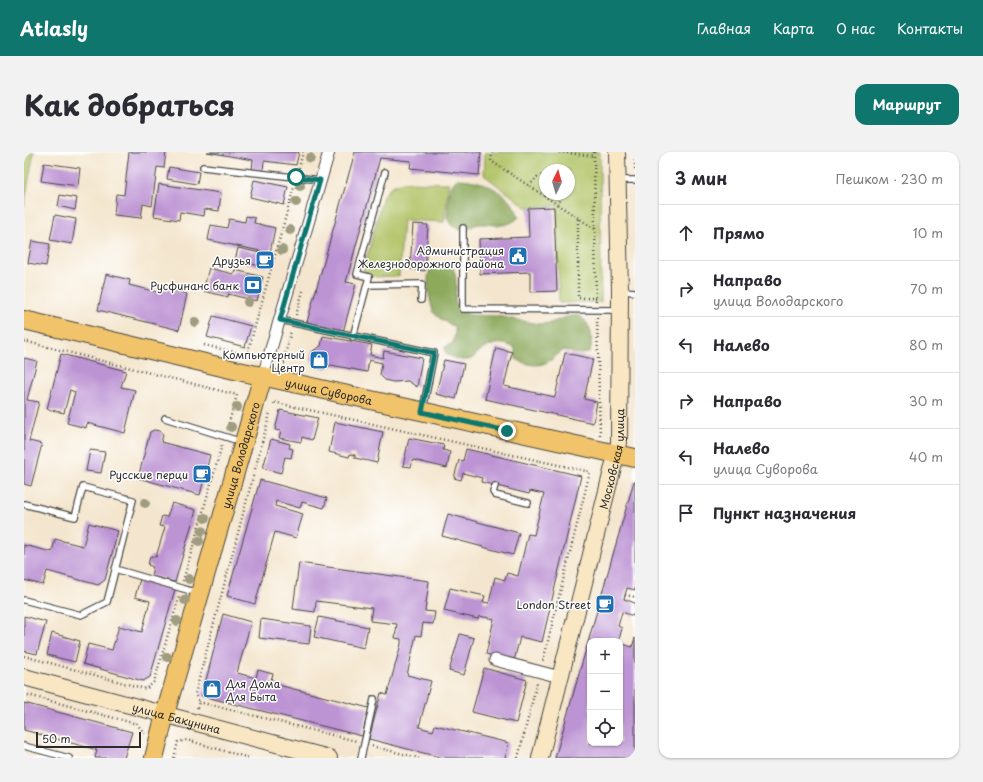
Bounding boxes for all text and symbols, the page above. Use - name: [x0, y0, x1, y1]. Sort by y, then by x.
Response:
- text: Atlasly: [20, 14, 88, 42]
- text: Главная: [697, 18, 751, 39]
- text: Карта: [773, 18, 814, 39]
- text: О нас: [836, 18, 875, 39]
- text: Контакты: [897, 18, 963, 39]
- text: Как добраться: [24, 83, 235, 126]
- button: Маршрут: [855, 84, 959, 125]
- north arrow: [539, 164, 575, 200]
- text: 3 мин: [675, 165, 727, 191]
- route start: [287, 168, 305, 186]
- text: Пешком · 230 m: [835, 169, 943, 188]
- text: Прямо: [713, 221, 764, 244]
- icon: ahead: [675, 222, 697, 244]
- text: 10 m: [913, 223, 943, 242]
- place label: Администрация Железнодорожного района: [358, 242, 504, 272]
- public building icon: Администрация Железнодорожного района: [507, 245, 529, 267]
- cafe icon: Друзья: [254, 249, 276, 271]
- place label: Друзья: [212, 252, 251, 269]
- text: Направо: [713, 268, 782, 291]
- bank icon: Русфинанс банк: [242, 274, 264, 296]
- place label: Русфинанс банк: [150, 277, 239, 294]
- icon: right: [675, 278, 697, 300]
- text: 70 m: [910, 279, 943, 298]
- text: улица Володарского: [713, 291, 843, 310]
- text: Налево: [713, 333, 770, 356]
- icon: left: [675, 334, 697, 356]
- text: 80 m: [909, 335, 943, 354]
- place label: Компьютерный Центр: [223, 346, 305, 376]
- shop icon: Компьютерный Центр: [308, 349, 330, 371]
- street label: улица Суворова: [284, 373, 374, 409]
- text: Направо: [713, 389, 782, 412]
- icon: right: [675, 390, 697, 412]
- text: 30 m: [909, 391, 943, 410]
- street label: улица Володарского: [217, 400, 264, 510]
- street label: Московская улица: [594, 408, 628, 511]
- route end: [498, 422, 516, 440]
- text: Налево: [713, 436, 770, 459]
- icon: left: [675, 446, 697, 468]
- text: 40 m: [909, 447, 943, 466]
- text: улица Суворова: [713, 459, 818, 478]
- cafe icon: Русские перци: [191, 463, 213, 485]
- place label: Русские перци: [109, 466, 188, 483]
- text: Пункт назначения: [713, 501, 856, 524]
- icon: arrive: [675, 502, 697, 524]
- cafe icon: London Street: [594, 593, 616, 615]
- place label: London Street: [517, 596, 592, 613]
- map controls: [587, 638, 623, 746]
- button: +: [587, 638, 623, 674]
- button: −: [587, 674, 623, 710]
- place label: Для Дома Для Быта: [225, 675, 281, 705]
- shop icon: Для Дома Для Быта: [201, 678, 223, 700]
- street label: улица Бакунина: [131, 698, 223, 737]
- button: locate: [587, 710, 623, 746]
- scale bar: [36, 730, 141, 749]
- text: 50 m: [42, 730, 71, 747]

